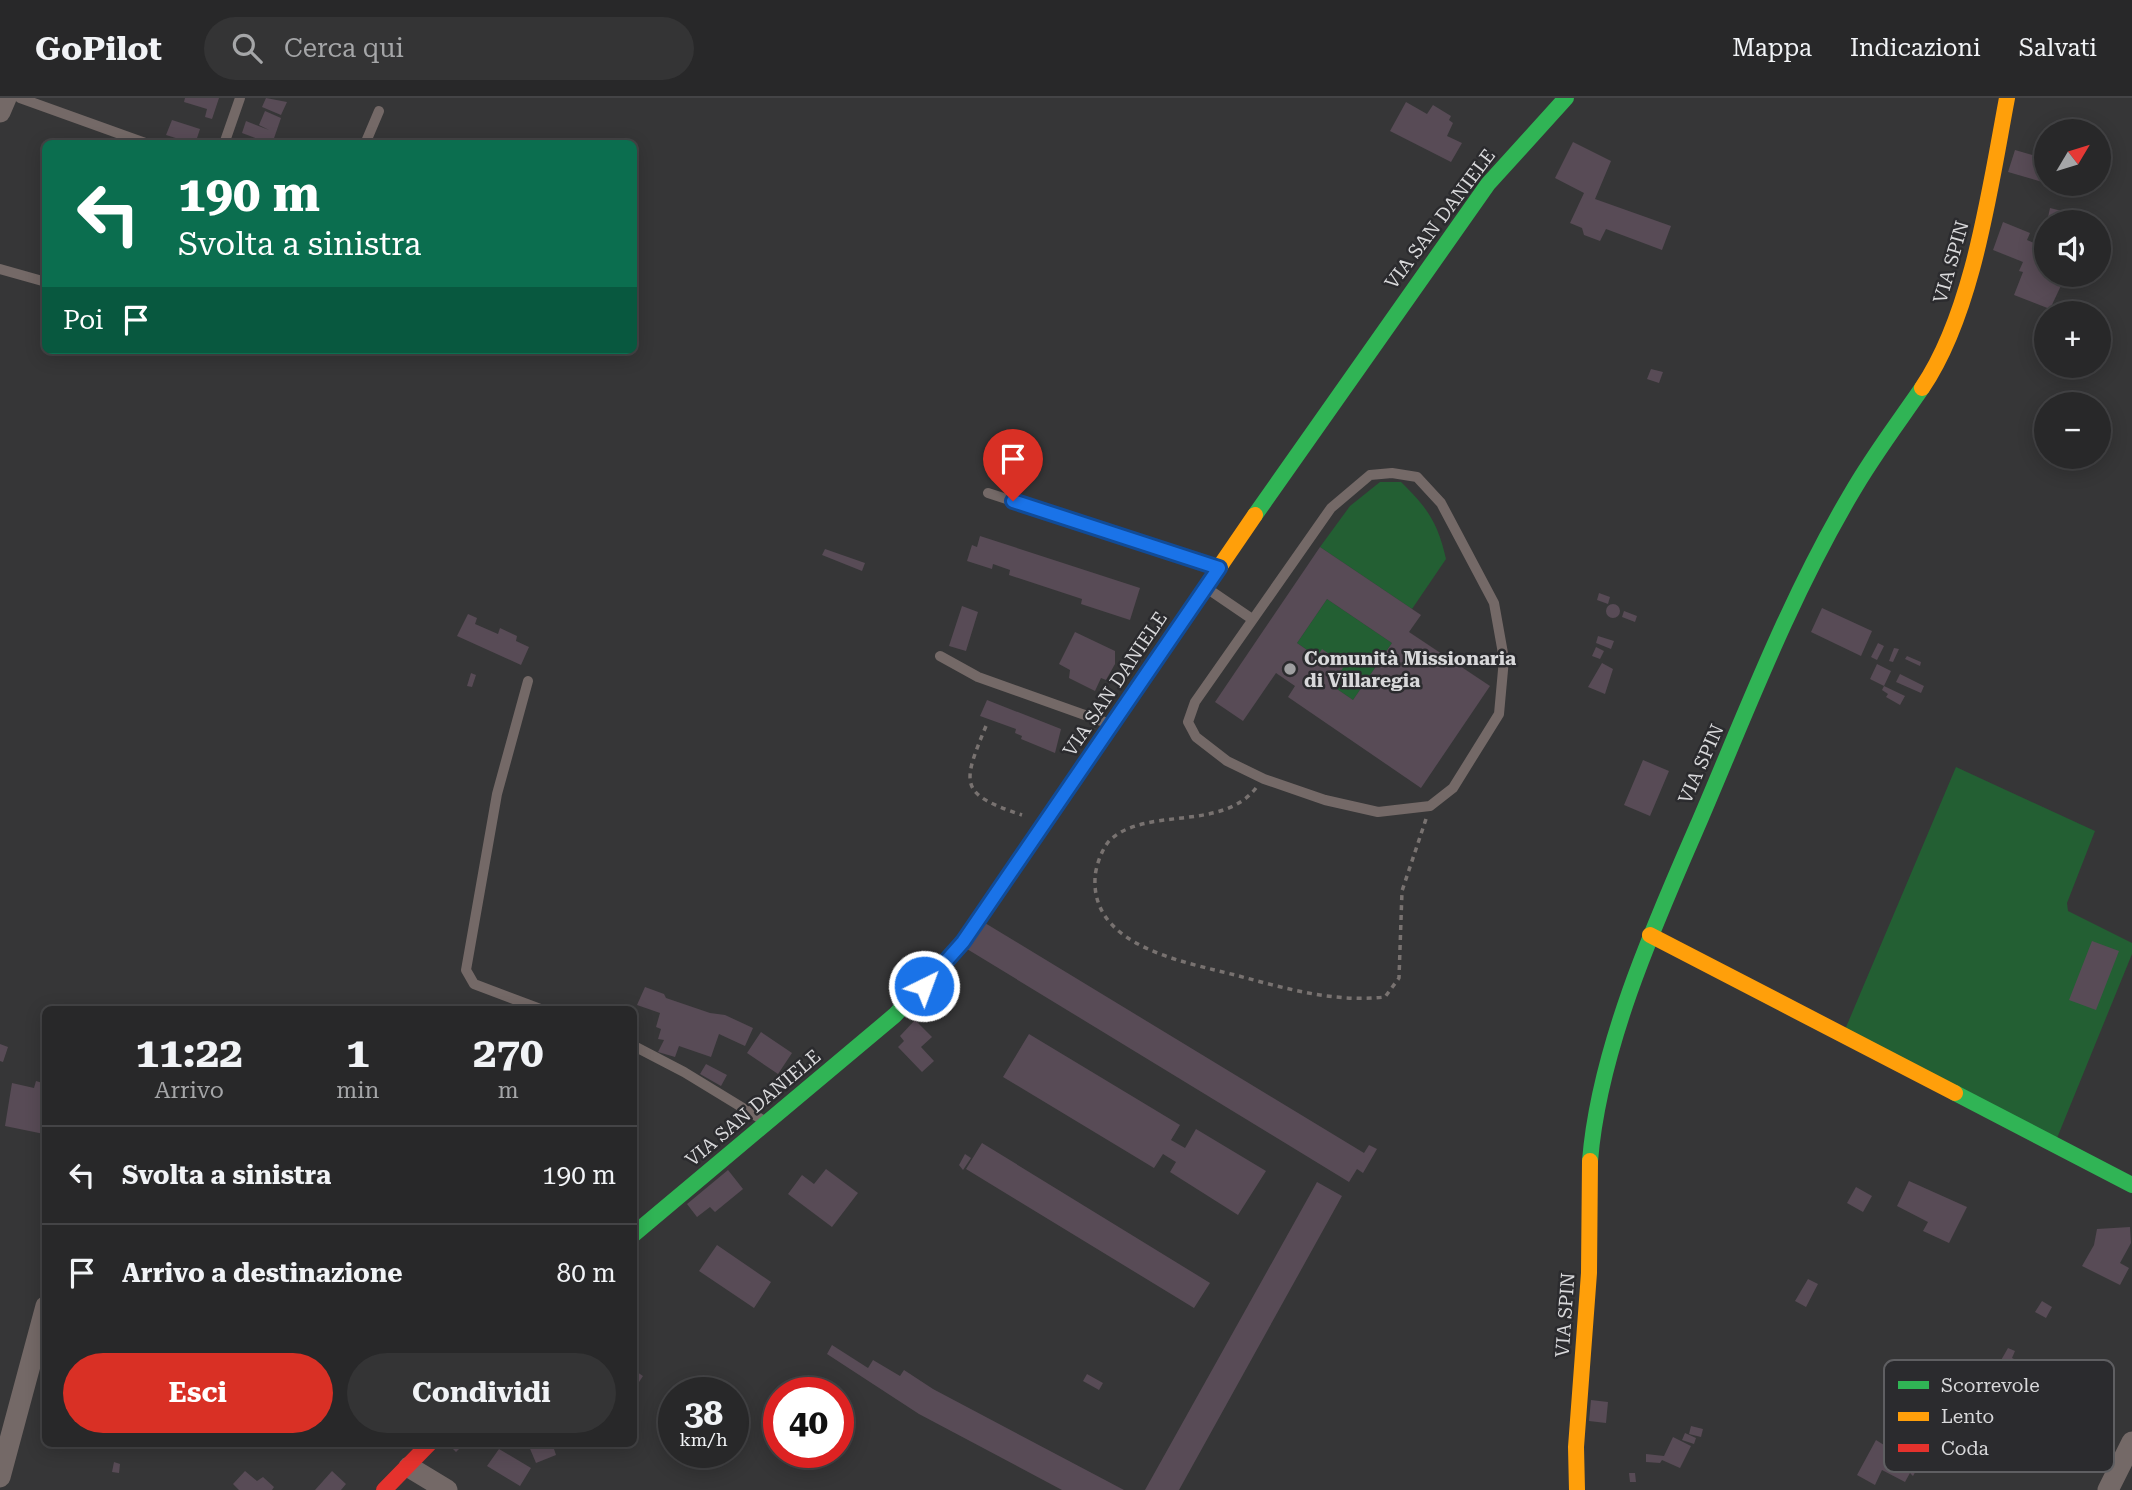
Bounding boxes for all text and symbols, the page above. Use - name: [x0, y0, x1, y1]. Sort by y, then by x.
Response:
- search box: [204, 17, 694, 80]
- text: GoPilot: [35, 29, 162, 68]
- icon: search: [228, 29, 266, 67]
- text: Cerca qui: [284, 33, 404, 63]
- text: Mappa: [1732, 34, 1812, 62]
- text: Indicazioni: [1850, 34, 1981, 62]
- text: Salvati: [2019, 34, 2097, 62]
- north arrow: [2034, 119, 2110, 196]
- map controls: [2034, 119, 2111, 469]
- street label: VIA SAN DANIELE: [1380, 144, 1500, 294]
- text: 190 m: [178, 166, 320, 223]
- icon: left: [63, 168, 154, 259]
- button: sound: [2034, 210, 2111, 287]
- street label: VIA SPIN: [1928, 218, 1974, 306]
- text: Svolta a sinistra: [178, 225, 421, 263]
- icon: arrive: [117, 301, 155, 339]
- button: +: [2034, 301, 2111, 378]
- text: Poi: [63, 305, 103, 335]
- button: −: [2034, 392, 2111, 469]
- pin: [983, 429, 1043, 501]
- icon: arrive: [994, 440, 1032, 478]
- street label: VIA SAN DANIELE: [1058, 607, 1172, 761]
- place label: Comunità Missionaria di Villaregia: [1304, 647, 1516, 692]
- marker: Comunità Missionaria di Villaregia: [1282, 661, 1298, 677]
- street label: VIA SPIN: [1673, 721, 1729, 807]
- position arrow: [887, 949, 961, 1023]
- text: 11:22: [136, 1028, 243, 1077]
- text: 1: [346, 1028, 370, 1077]
- text: 270: [473, 1028, 543, 1077]
- street label: VIA SAN DANIELE: [681, 1045, 825, 1171]
- text: Arrivo: [154, 1077, 224, 1104]
- text: min: [336, 1077, 379, 1104]
- text: m: [498, 1077, 519, 1104]
- icon: left: [63, 1156, 101, 1194]
- text: Svolta a sinistra: [122, 1160, 331, 1190]
- text: 190 m: [542, 1160, 616, 1190]
- icon: arrive: [63, 1254, 101, 1292]
- text: Arrivo a destinazione: [122, 1258, 403, 1288]
- text: 80 m: [557, 1258, 616, 1288]
- street label: VIA SPIN: [1551, 1272, 1579, 1358]
- button: Esci: [63, 1353, 333, 1433]
- button: Condividi: [347, 1353, 616, 1433]
- legend: [1884, 1360, 2114, 1472]
- text: Scorrevole: [1941, 1374, 2040, 1397]
- speed limit sign: 40: [763, 1377, 854, 1468]
- text: 38: [684, 1393, 723, 1434]
- text: Lento: [1941, 1405, 1994, 1428]
- text: km/h: [679, 1429, 728, 1450]
- text: Coda: [1941, 1437, 1990, 1460]

